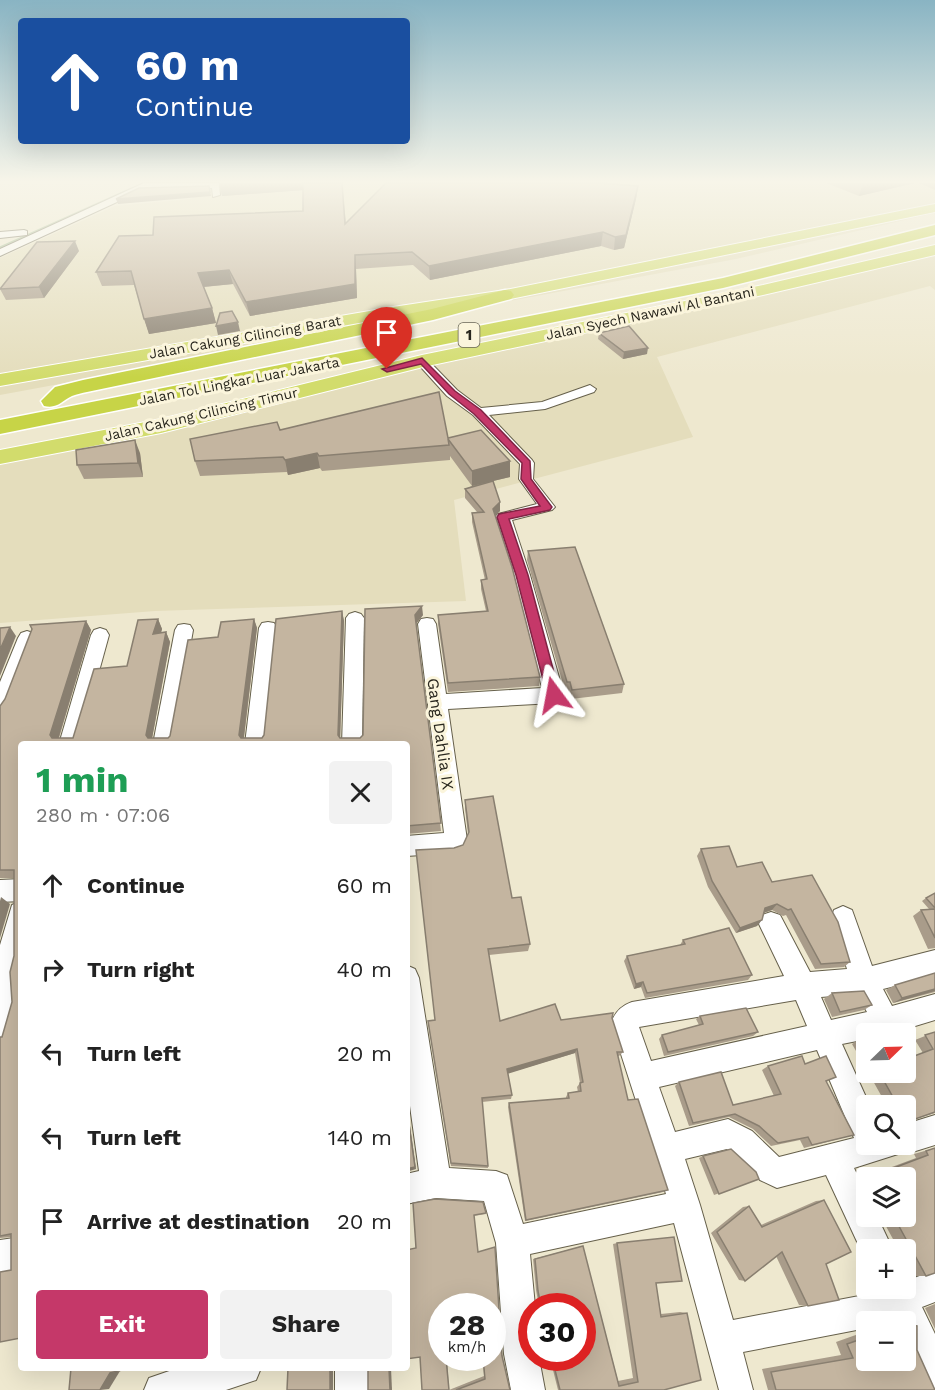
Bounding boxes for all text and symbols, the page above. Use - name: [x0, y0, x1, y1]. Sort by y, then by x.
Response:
- text: 60 m: [135, 41, 239, 90]
- icon: ahead: [36, 42, 114, 120]
- text: Continue: [135, 91, 254, 123]
- street label: Jalan Syech Nawawi Al Bantani: [544, 283, 756, 343]
- pin: [361, 307, 412, 369]
- street label: Jalan Cakung Cilincing Barat: [148, 312, 342, 362]
- icon: arrive: [370, 316, 403, 349]
- road number: 1: [458, 323, 480, 347]
- street label: Jalan Tol Lingkar Luar Jakarta: [137, 354, 341, 408]
- street label: Jalan Cakung Cilincing Timur: [103, 384, 300, 444]
- position arrow: [522, 663, 586, 727]
- street label: Gang Dahlia IX: [423, 677, 458, 792]
- text: 1 min: [36, 759, 128, 801]
- button: close: [329, 761, 392, 824]
- text: 280 m · 07:06: [36, 803, 170, 827]
- icon: ahead: [36, 869, 69, 902]
- text: Continue: [87, 873, 185, 898]
- text: 60 m: [336, 873, 392, 898]
- icon: right: [36, 953, 69, 986]
- text: Turn right: [87, 957, 194, 982]
- text: 40 m: [336, 957, 392, 982]
- north arrow: [856, 1023, 916, 1083]
- map controls: [856, 1023, 916, 1371]
- icon: left: [36, 1037, 69, 1070]
- text: Turn left: [87, 1041, 181, 1066]
- text: 20 m: [337, 1041, 392, 1066]
- button: search: [856, 1095, 916, 1155]
- icon: left: [36, 1121, 69, 1154]
- text: Turn left: [87, 1125, 181, 1150]
- text: 140 m: [328, 1125, 392, 1150]
- button: layers: [856, 1167, 916, 1227]
- icon: arrive: [36, 1205, 69, 1238]
- text: Arrive at destination: [87, 1209, 310, 1234]
- text: 20 m: [337, 1209, 392, 1234]
- button: +: [856, 1239, 916, 1299]
- button: Exit: [36, 1290, 208, 1359]
- button: Share: [220, 1290, 392, 1359]
- speed limit sign: 30: [518, 1293, 596, 1371]
- text: 28: [449, 1307, 485, 1342]
- button: −: [856, 1311, 916, 1371]
- text: km/h: [448, 1338, 486, 1356]

